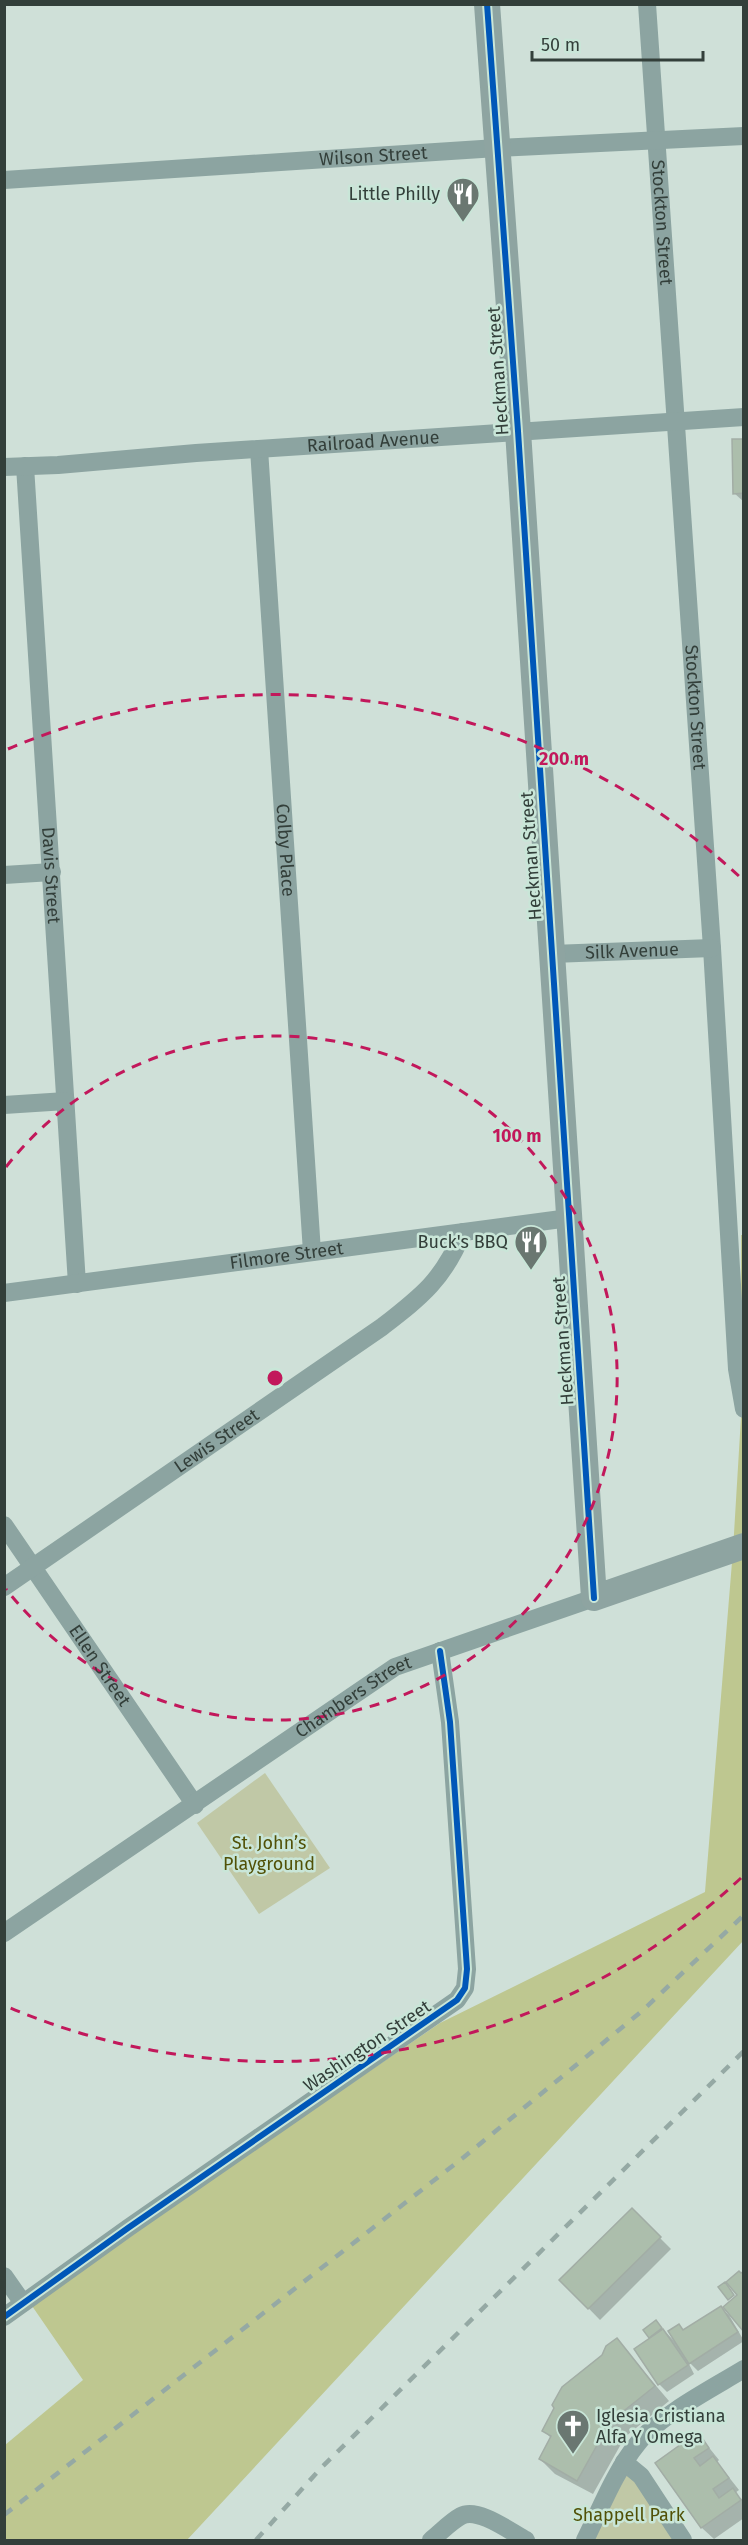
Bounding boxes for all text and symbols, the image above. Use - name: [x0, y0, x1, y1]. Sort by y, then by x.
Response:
- scale bar: [532, 24, 703, 62]
- text: 50 m: [541, 34, 580, 56]
- street label: Wilson Street: [318, 142, 429, 171]
- street label: Stockton Street: [647, 159, 677, 286]
- restaurant icon: Little Philly: [445, 176, 481, 223]
- place label: Little Philly: [348, 183, 440, 205]
- street label: Heckman Street: [482, 305, 513, 436]
- street label: Railroad Avenue: [306, 426, 440, 457]
- street label: Stockton Street: [680, 644, 711, 771]
- text: 200 m: [539, 748, 589, 770]
- street label: Heckman Street: [515, 790, 546, 921]
- street label: Colby Place: [271, 803, 300, 897]
- street label: Davis Street: [37, 826, 65, 925]
- street label: Silk Avenue: [585, 938, 679, 964]
- text: 100 m: [493, 1125, 541, 1147]
- restaurant icon: Buck's BBQ: [513, 1224, 549, 1271]
- place label: Buck's BBQ: [417, 1231, 508, 1253]
- street label: Filmore Street: [228, 1237, 345, 1274]
- street label: Heckman Street: [547, 1275, 578, 1406]
- centre of rings: [265, 1368, 285, 1388]
- street label: Lewis Street: [170, 1404, 264, 1478]
- street label: Ellen Street: [64, 1620, 136, 1711]
- street label: Chambers Street: [291, 1651, 415, 1743]
- park label: St. John’s Playground: [223, 1832, 315, 1875]
- street label: Washington Street: [299, 1995, 435, 2097]
- place label: Iglesia Cristiana Alfa Y Omega: [596, 2405, 726, 2448]
- church icon: Iglesia Cristiana Alfa Y Omega: [555, 2408, 591, 2455]
- park label: Shappell Park: [573, 2504, 686, 2526]

